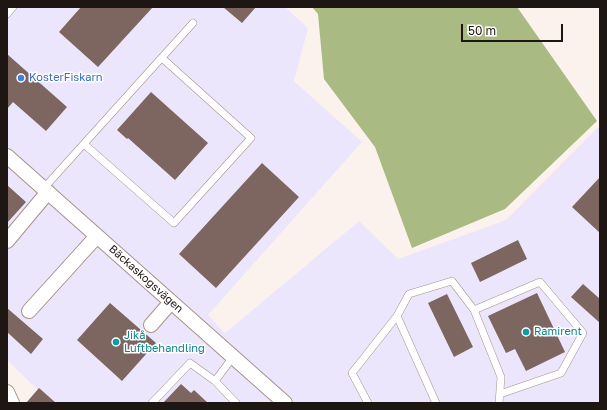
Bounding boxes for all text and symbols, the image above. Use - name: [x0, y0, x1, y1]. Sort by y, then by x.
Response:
- scale bar: [463, 16, 565, 42]
- text: 50 m: [468, 23, 496, 38]
- place label: KosterFiskarn: [29, 71, 103, 85]
- marker: KosterFiskarn: [16, 73, 26, 83]
- street label: Bäckaskogsvägen: [106, 242, 186, 316]
- place label: Ramirent: [534, 325, 582, 339]
- marker: Ramirent: [521, 327, 531, 337]
- place label: Jikå Luftbehandling: [124, 329, 205, 355]
- marker: Jikå Luftbehandling: [111, 337, 121, 347]

